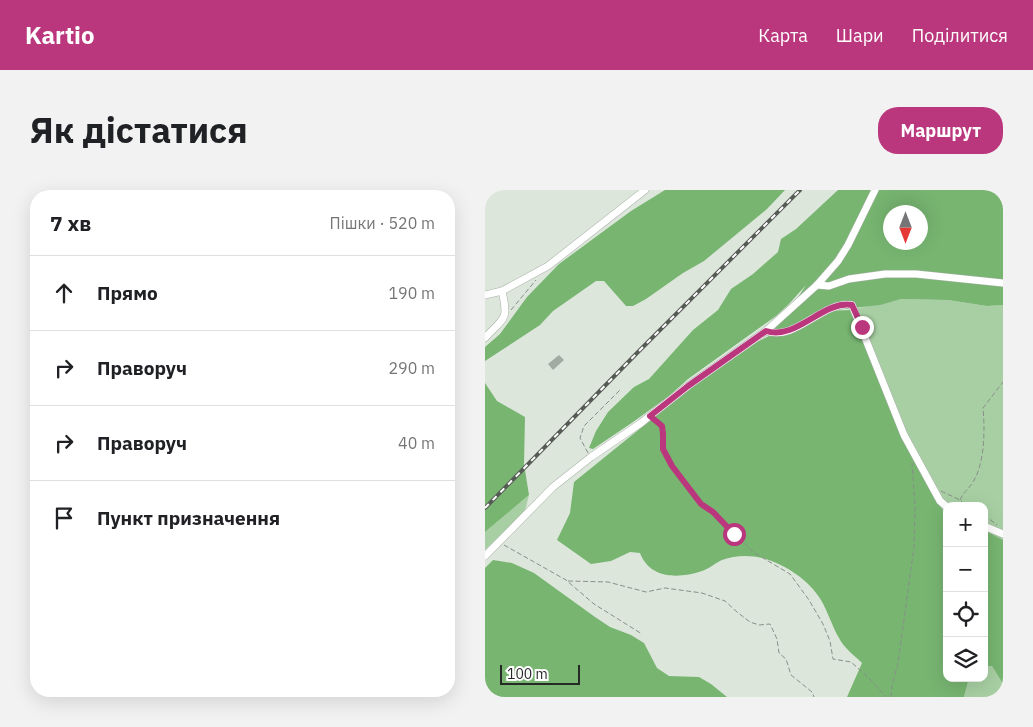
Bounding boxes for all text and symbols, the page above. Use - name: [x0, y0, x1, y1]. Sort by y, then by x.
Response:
- text: Kartio: [25, 19, 95, 51]
- text: Карта: [758, 24, 808, 47]
- text: Шари: [836, 24, 884, 47]
- text: Поділитися: [912, 24, 1008, 47]
- text: Як дістатися: [30, 107, 248, 153]
- button: Маршрут: [878, 107, 1003, 154]
- north arrow: [883, 205, 928, 250]
- text: 7 хв: [50, 209, 91, 237]
- text: Пішки · 520 m: [330, 213, 435, 233]
- icon: ahead: [50, 279, 78, 307]
- text: Прямо: [97, 281, 158, 305]
- text: 190 m: [388, 283, 435, 303]
- route end: [851, 316, 874, 339]
- icon: right: [50, 354, 78, 382]
- text: Праворуч: [97, 356, 187, 380]
- text: 290 m: [388, 358, 435, 378]
- icon: right: [50, 429, 78, 457]
- text: Праворуч: [97, 431, 187, 455]
- text: 40 m: [398, 433, 435, 453]
- map controls: [943, 502, 988, 682]
- button: +: [943, 502, 988, 547]
- icon: arrive: [50, 504, 78, 532]
- text: Пункт призначення: [97, 506, 280, 530]
- route start: [723, 523, 746, 546]
- button: −: [943, 547, 988, 592]
- button: locate: [943, 592, 988, 637]
- button: layers: [943, 637, 988, 682]
- scale bar: [500, 662, 580, 685]
- text: 100 m: [507, 665, 548, 683]

